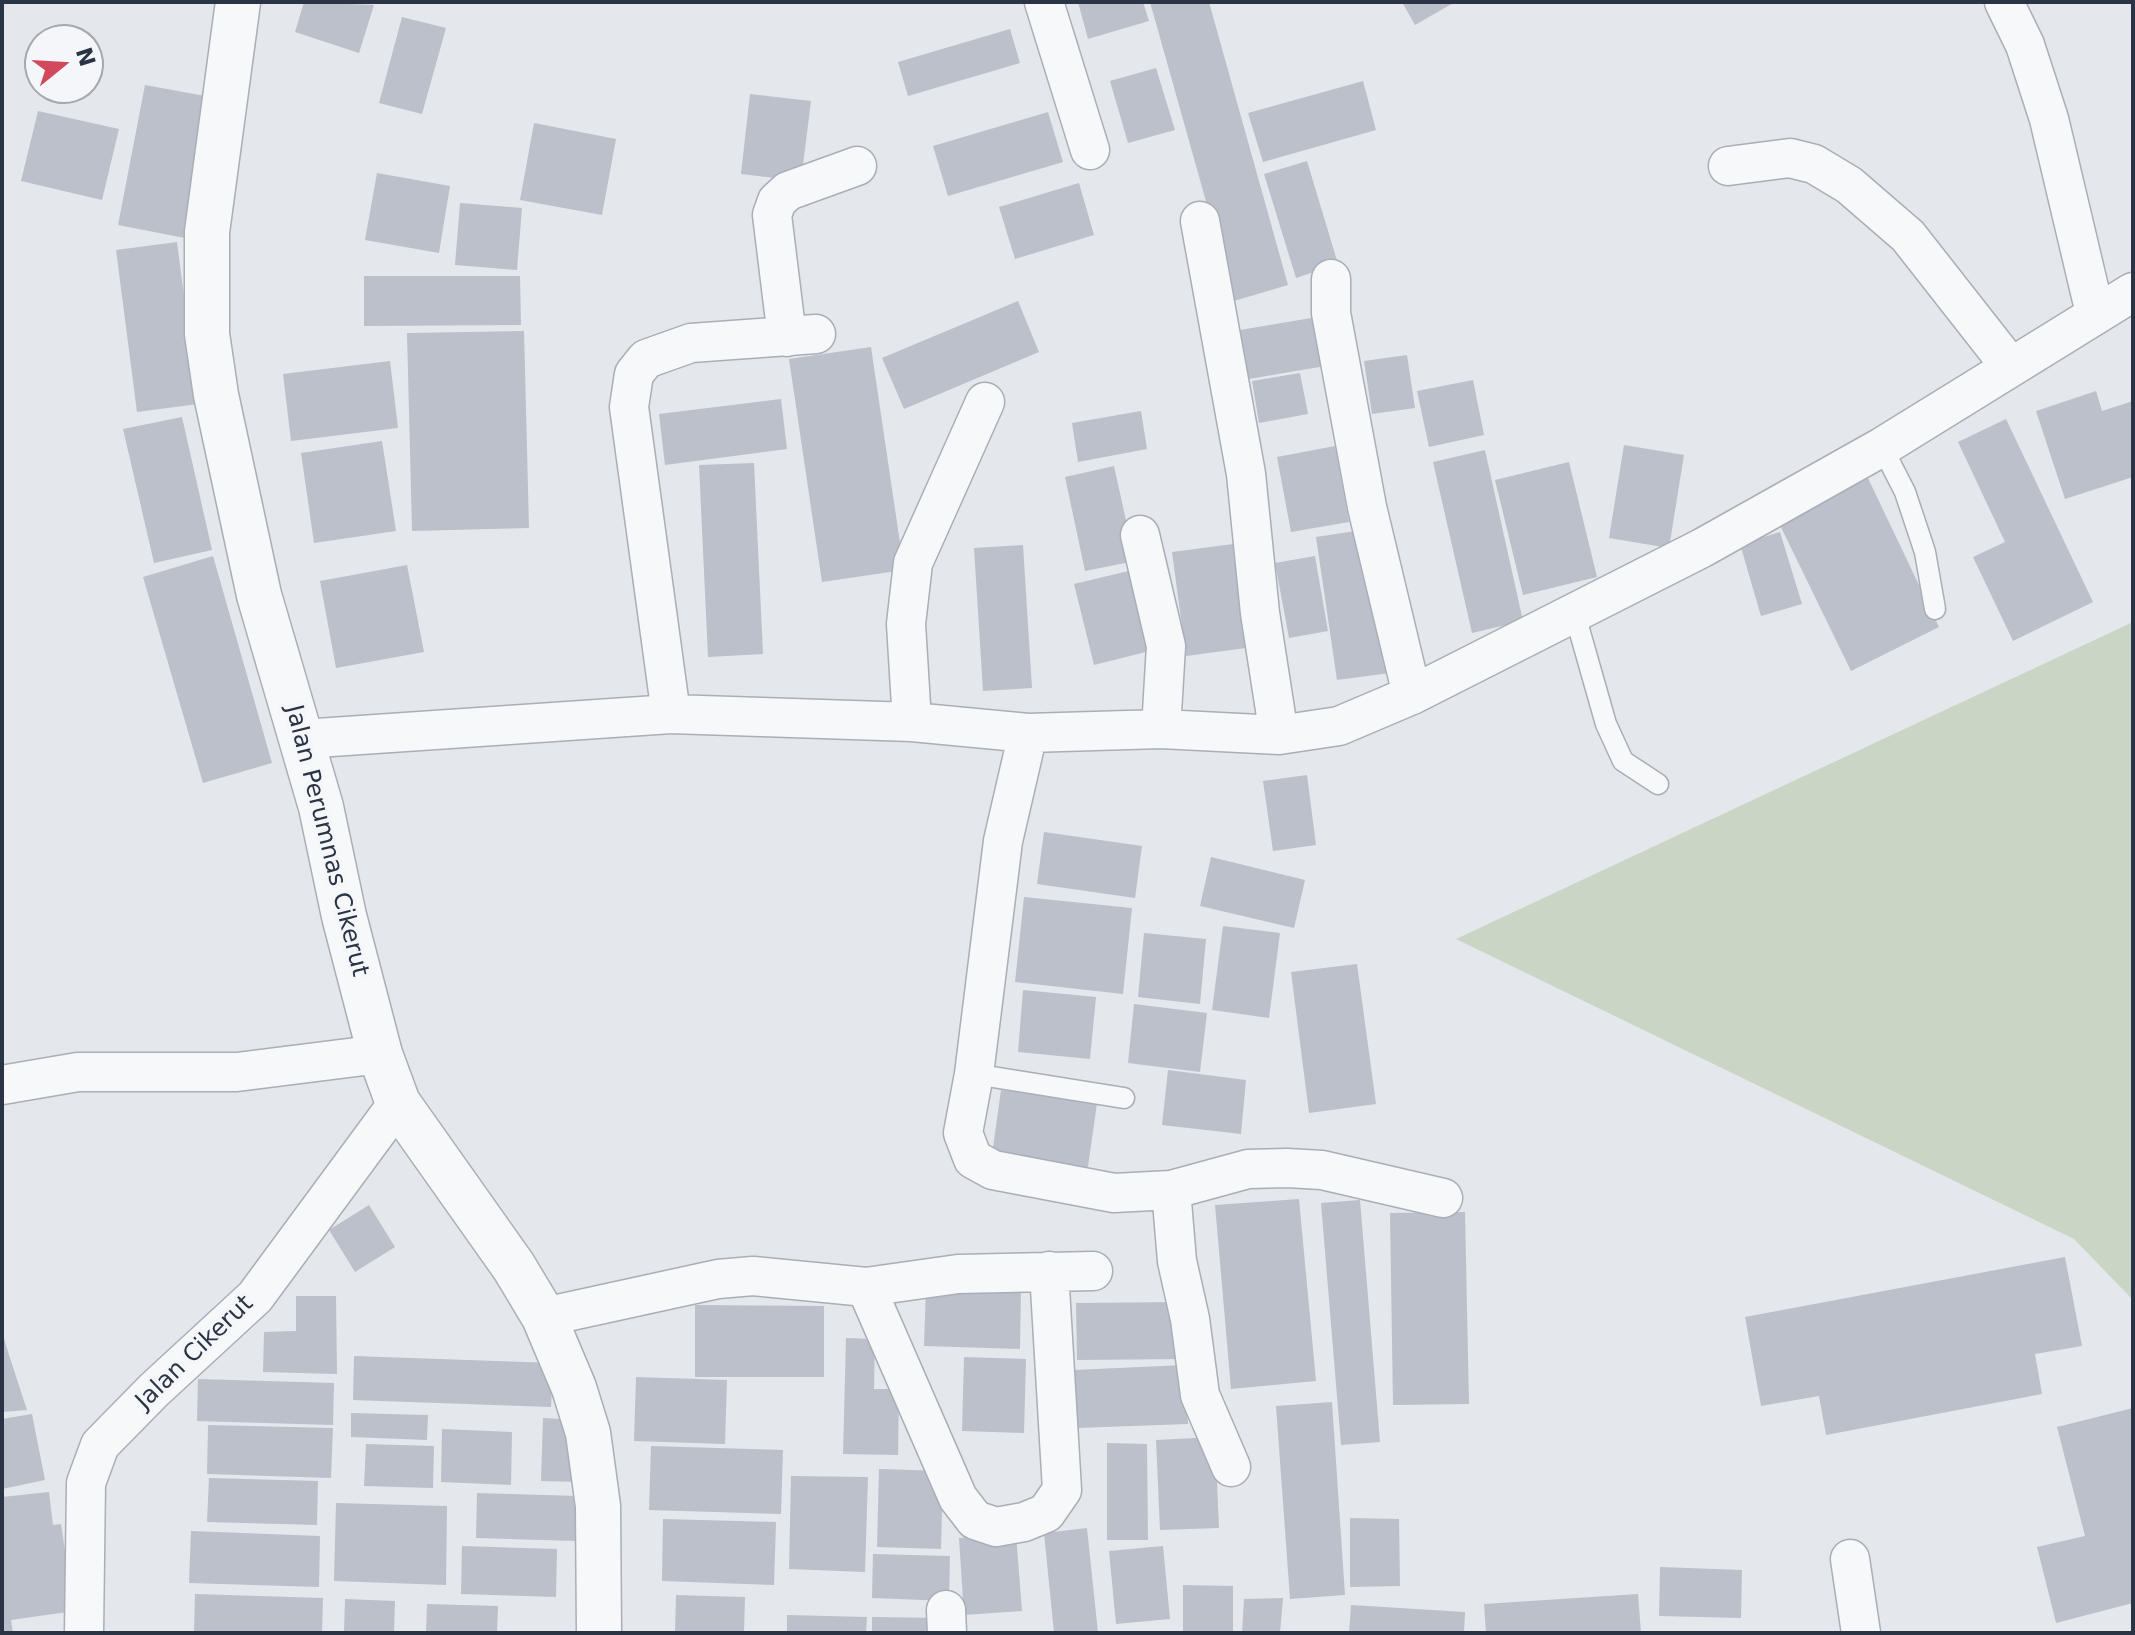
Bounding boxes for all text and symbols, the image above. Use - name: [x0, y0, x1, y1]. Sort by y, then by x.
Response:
- north arrow: [24, 24, 104, 104]
- text: N: [71, 44, 100, 70]
- street label: Jalan Perumnas Cikerut: [278, 702, 374, 980]
- street label: Jalan Cikerut: [130, 1290, 260, 1416]

